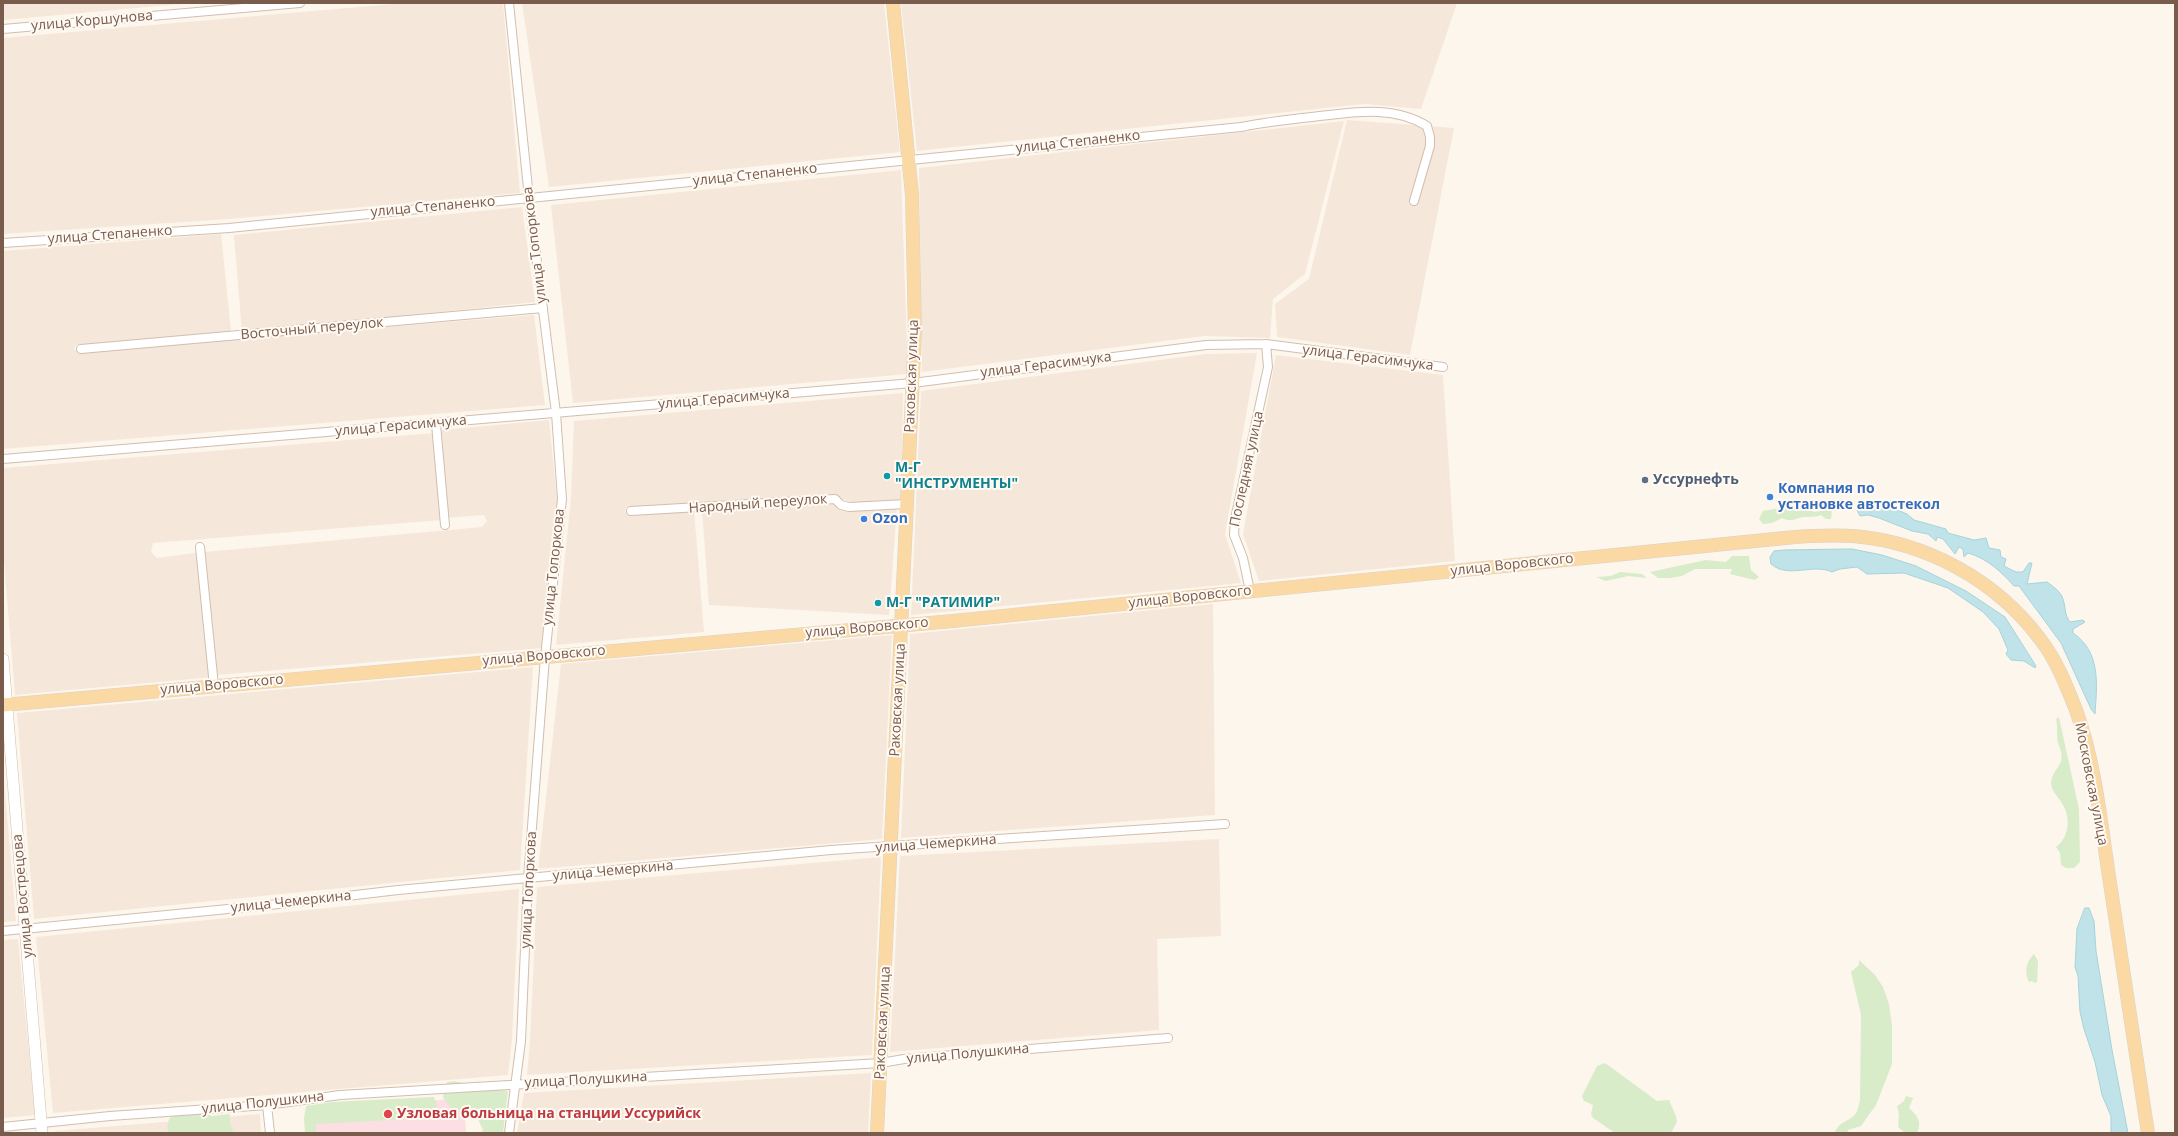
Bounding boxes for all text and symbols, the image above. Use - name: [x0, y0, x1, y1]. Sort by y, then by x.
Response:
- street label: улица Коршунова: [30, 7, 154, 35]
- street label: улица Степаненко: [1015, 127, 1141, 157]
- street label: улица Степаненко: [692, 160, 818, 190]
- street label: улица Топоркова: [520, 186, 550, 304]
- street label: улица Степаненко: [370, 193, 496, 221]
- street label: улица Степаненко: [47, 222, 173, 248]
- street label: Восточный переулок: [240, 314, 384, 344]
- street label: Раковская улица: [902, 319, 922, 433]
- street label: улица Герасимчука: [1301, 342, 1435, 374]
- street label: улица Герасимчука: [979, 349, 1113, 381]
- street label: улица Герасимчука: [658, 385, 790, 413]
- street label: Последняя улица: [1227, 410, 1267, 528]
- street label: улица Герасимчука: [335, 412, 467, 440]
- place label: М-Г "ИНСТРУМЕНТЫ": [895, 460, 1018, 492]
- marker: М-Г "ИНСТРУМЕНТЫ": [882, 471, 892, 481]
- place label: Уссурнефть: [1653, 472, 1739, 488]
- marker: Уссурнефть: [1640, 475, 1650, 485]
- place label: Компания по установке автостекол: [1778, 481, 1940, 514]
- street label: Народный переулок: [688, 491, 828, 517]
- marker: Компания по установке автостекол: [1765, 492, 1775, 502]
- street label: улица Топоркова: [540, 508, 568, 626]
- place label: Ozon: [872, 511, 908, 527]
- marker: Ozon: [859, 514, 869, 524]
- street label: улица Воровского: [1450, 550, 1574, 580]
- street label: улица Воровского: [1128, 582, 1252, 612]
- place label: М-Г "РАТИМИР": [886, 595, 1000, 611]
- marker: М-Г "РАТИМИР": [873, 598, 883, 608]
- street label: улица Воровского: [805, 614, 929, 642]
- street label: улица Воровского: [482, 642, 606, 670]
- street label: Раковская улица: [887, 643, 909, 757]
- street label: улица Воровского: [160, 671, 284, 699]
- street label: Московская улица: [2071, 721, 2111, 847]
- street label: улица Топоркова: [518, 831, 540, 949]
- street label: улица Чемеркина: [875, 831, 997, 857]
- street label: улица Вострецова: [9, 833, 37, 959]
- street label: улица Чемеркина: [552, 857, 674, 885]
- street label: улица Чемеркина: [230, 887, 352, 917]
- street label: Раковская улица: [872, 966, 894, 1080]
- street label: улица Полушкина: [906, 1040, 1030, 1068]
- street label: улица Полушкина: [524, 1068, 648, 1092]
- street label: улица Полушкина: [201, 1088, 325, 1118]
- place label: Узловая больница на станции Уссурийск: [397, 1106, 701, 1122]
- marker: Узловая больница на станции Уссурийск: [382, 1108, 394, 1120]

